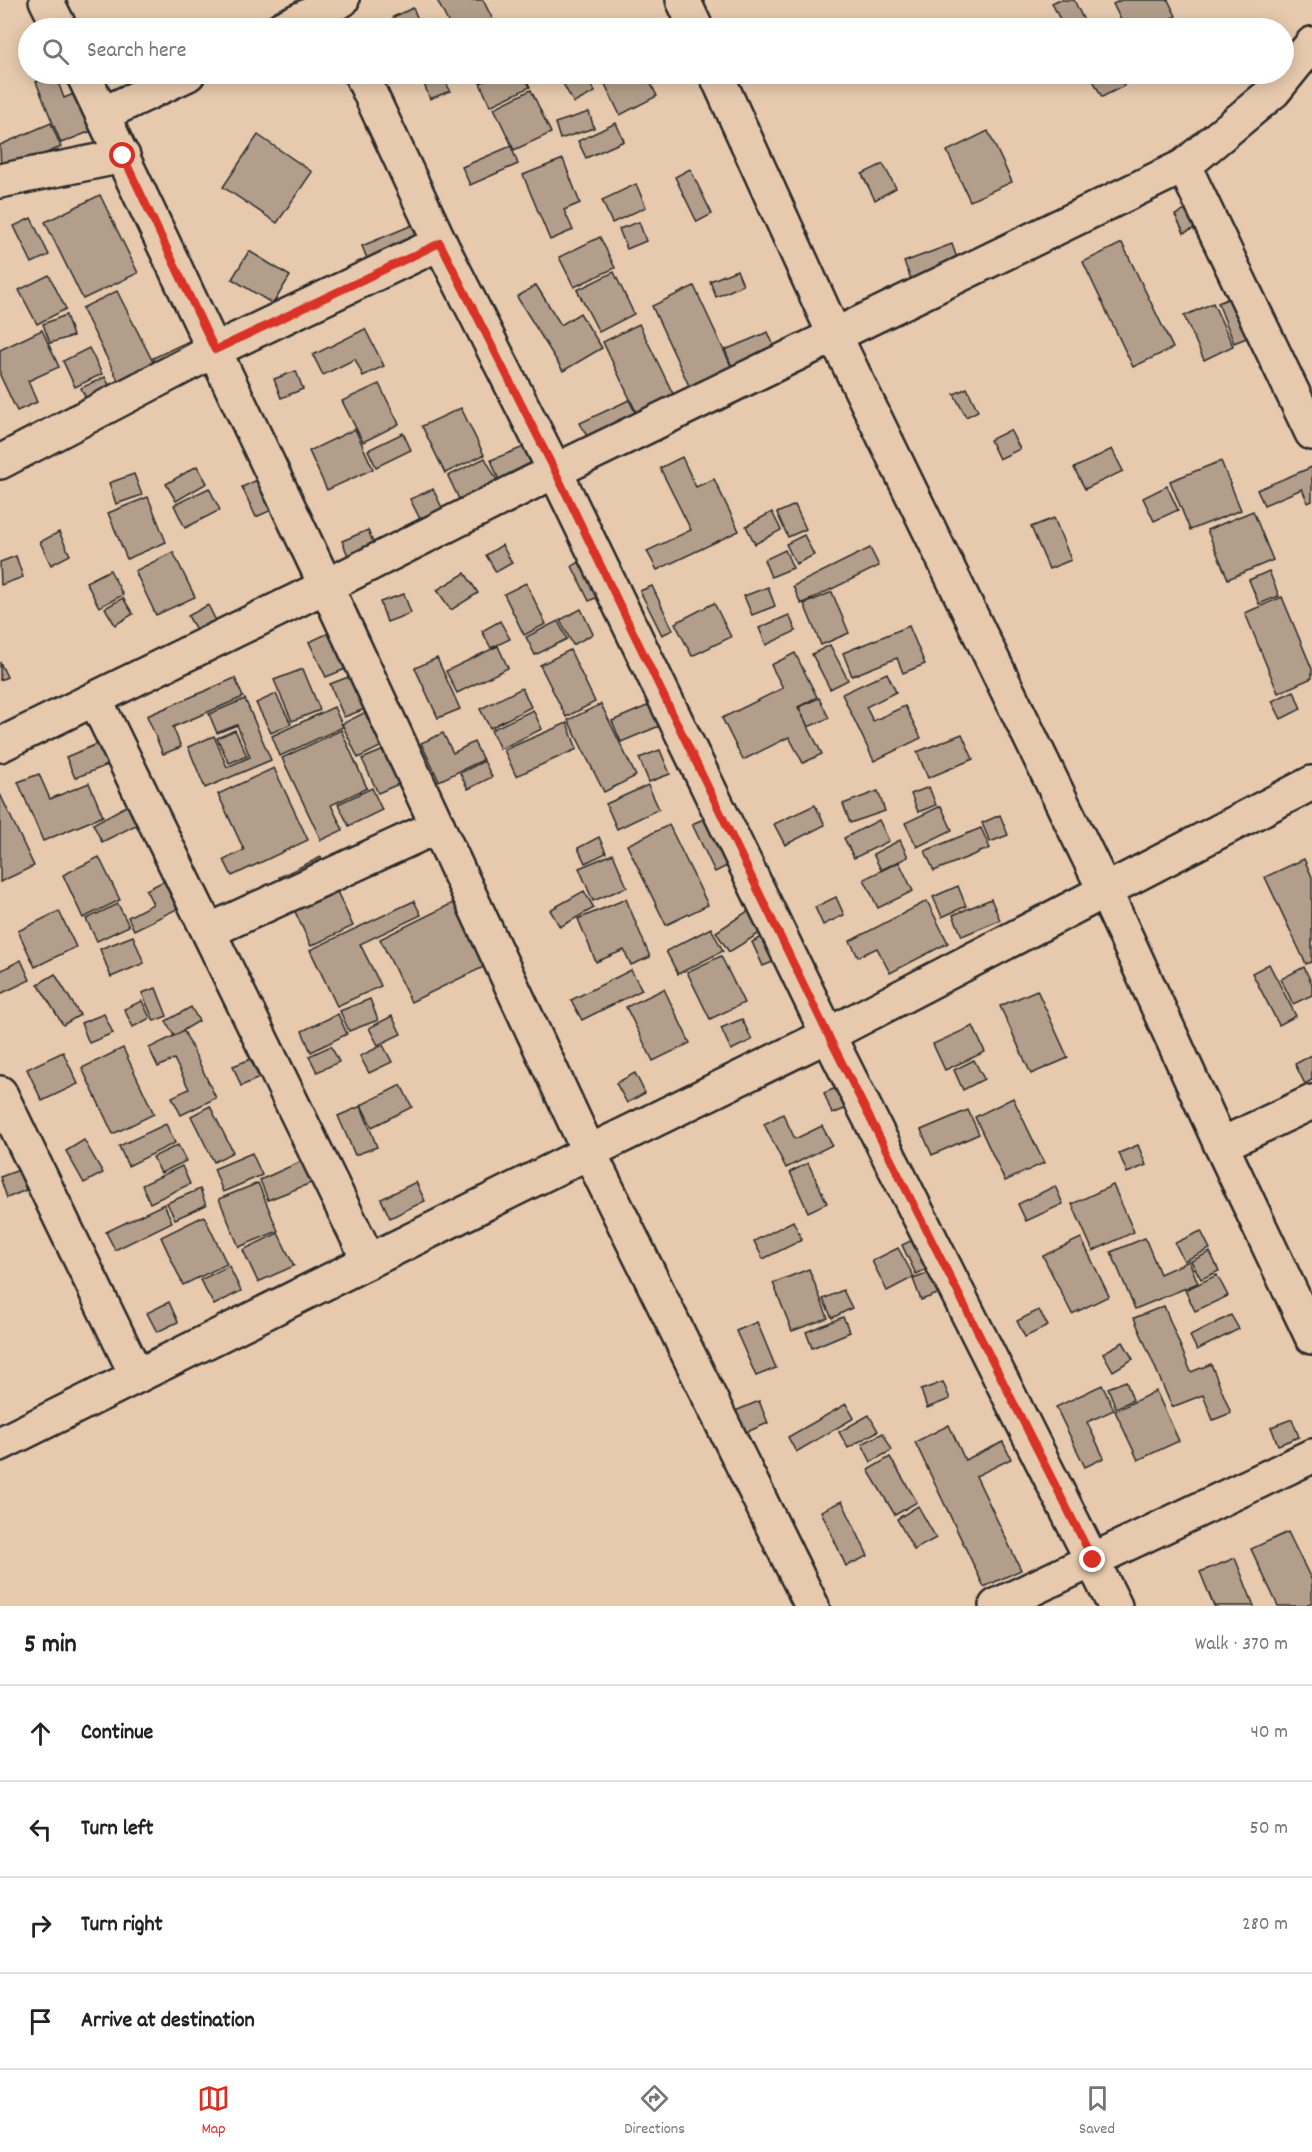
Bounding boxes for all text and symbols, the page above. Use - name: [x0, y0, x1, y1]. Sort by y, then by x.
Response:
- search box: [18, 18, 1294, 84]
- icon: search: [39, 35, 72, 68]
- text: Search here: [87, 36, 186, 67]
- route start: [109, 142, 135, 168]
- route end: [1079, 1546, 1105, 1572]
- text: 5 min: [24, 1627, 77, 1664]
- text: Walk · 370 m: [1195, 1631, 1288, 1659]
- icon: ahead: [24, 1717, 57, 1750]
- text: Continue: [81, 1718, 153, 1749]
- text: 40 m: [1250, 1719, 1288, 1747]
- icon: left: [24, 1813, 57, 1846]
- text: Turn left: [81, 1814, 153, 1845]
- text: 50 m: [1250, 1815, 1288, 1843]
- icon: right: [24, 1909, 57, 1942]
- text: Turn right: [81, 1910, 163, 1941]
- text: 280 m: [1242, 1911, 1288, 1939]
- icon: arrive: [24, 2005, 57, 2038]
- text: Arrive at destination: [81, 2006, 255, 2037]
- tab: Map: [197, 2082, 230, 2141]
- tab: Directions: [624, 2082, 685, 2141]
- tab: Saved: [1079, 2082, 1115, 2141]

